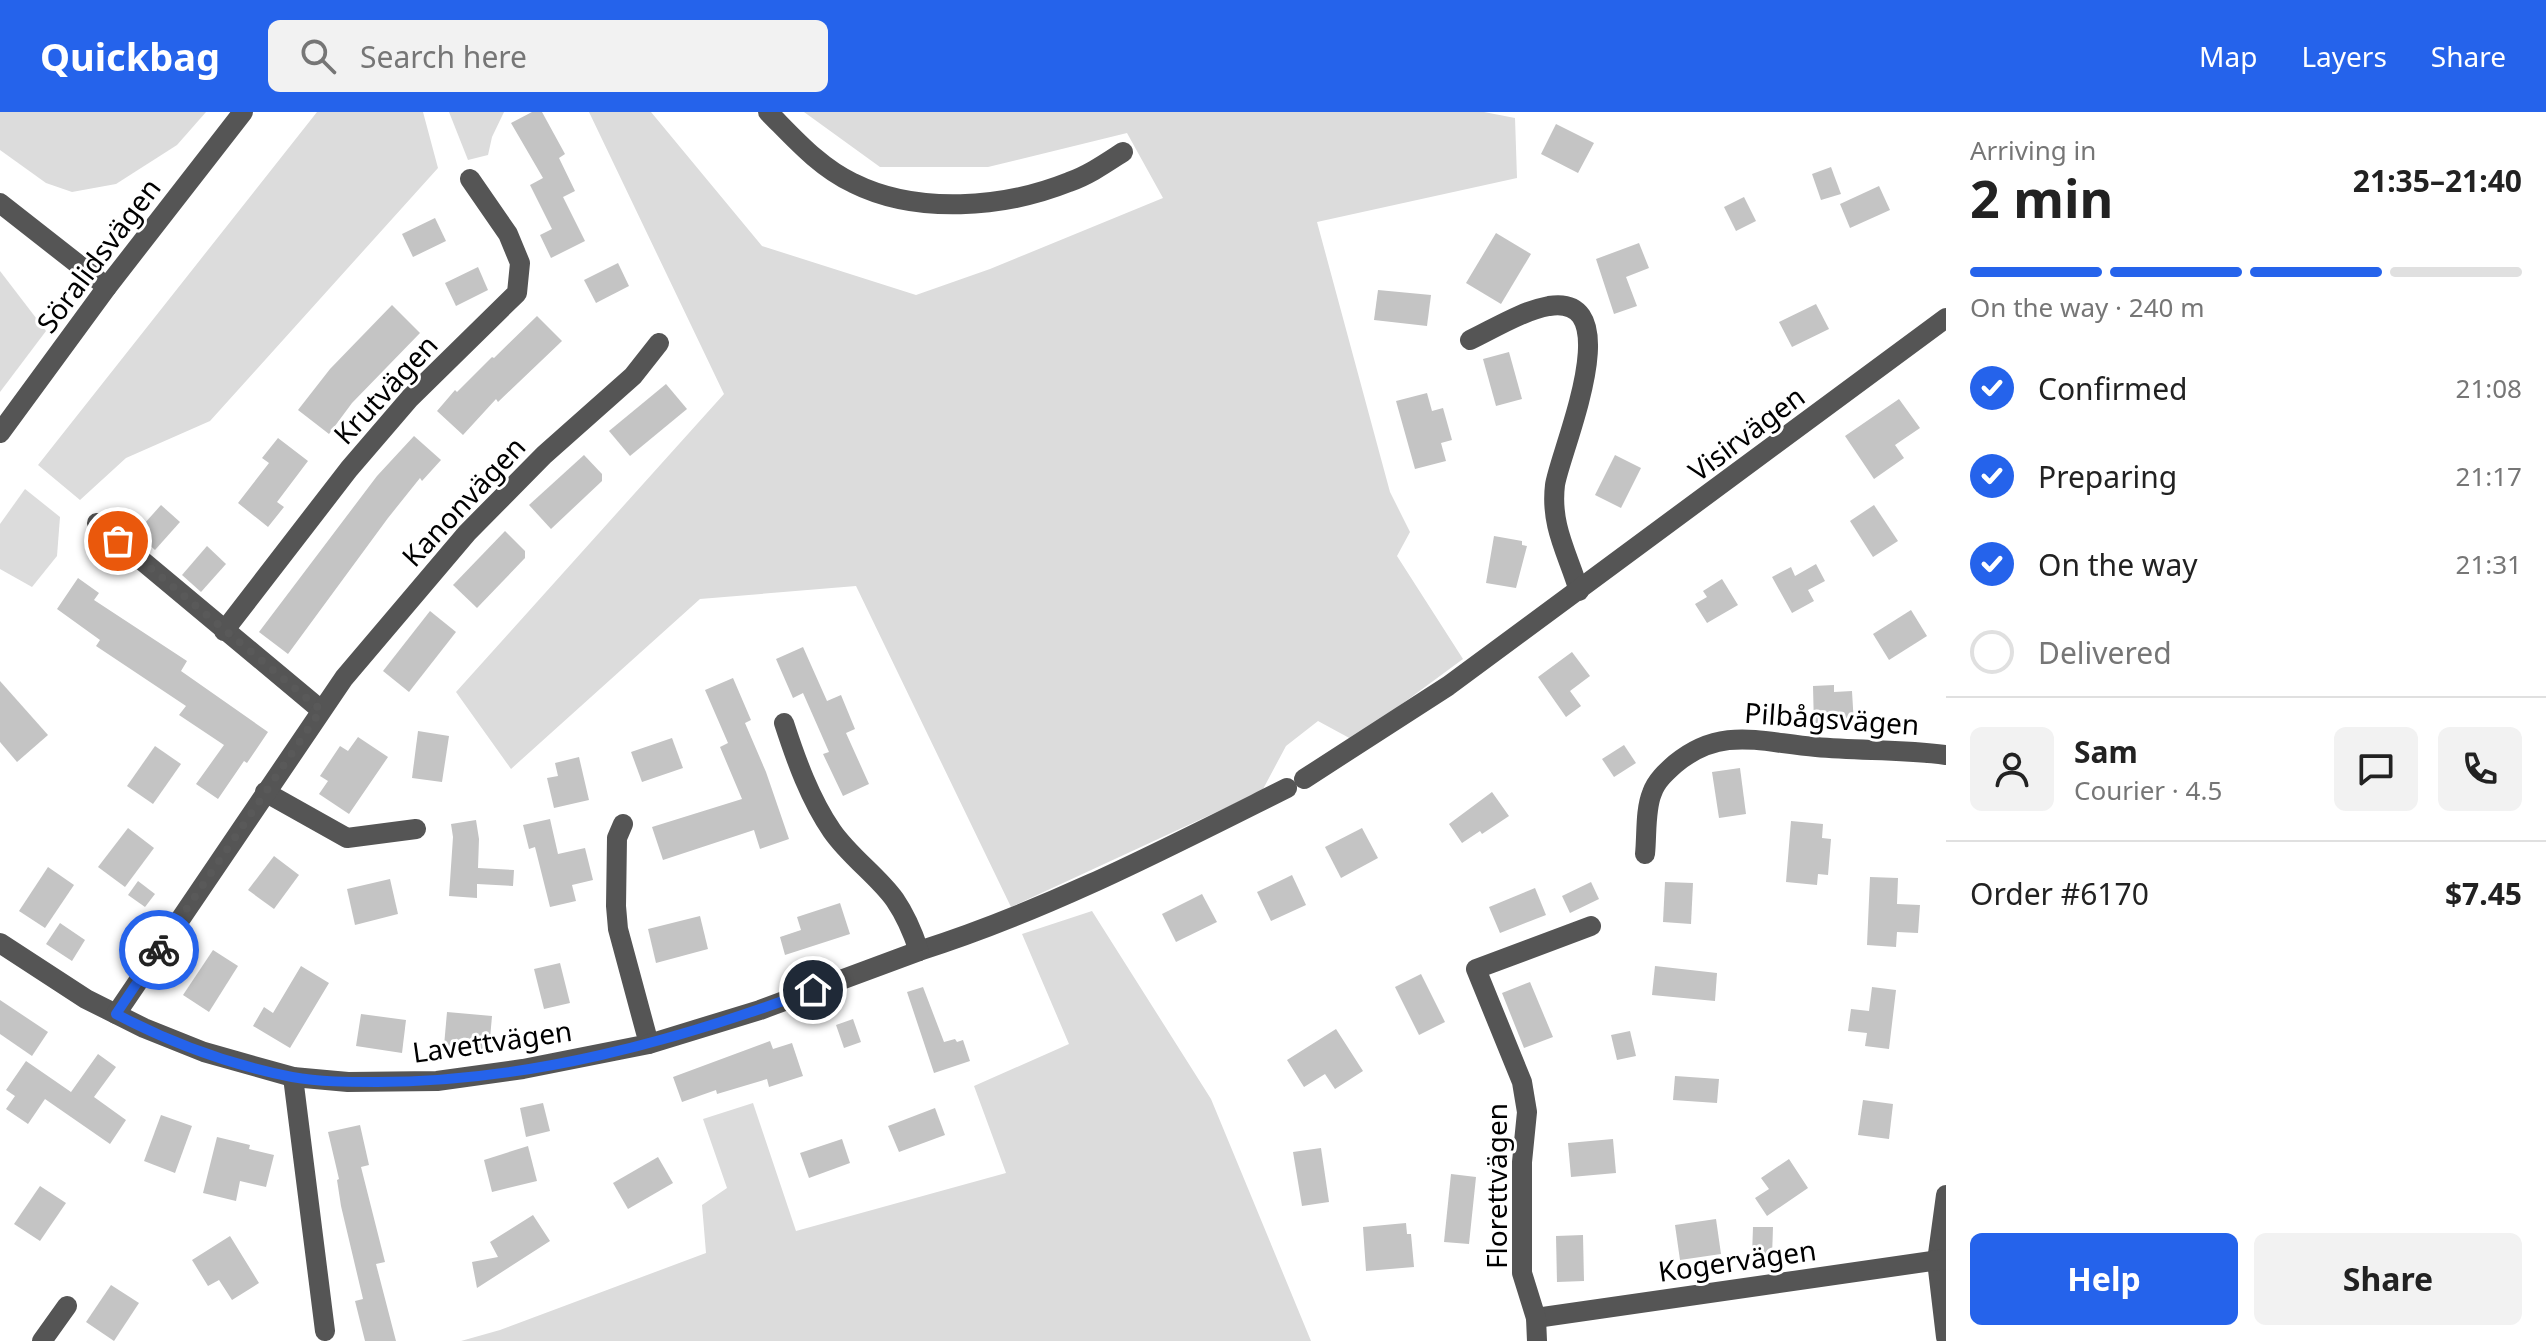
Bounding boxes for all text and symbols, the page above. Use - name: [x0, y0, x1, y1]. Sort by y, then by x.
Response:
- search box: [268, 20, 828, 92]
- text: Quickbag: [40, 30, 220, 82]
- icon: search: [296, 34, 340, 78]
- text: Search here: [360, 36, 527, 77]
- text: Map: [2199, 37, 2257, 75]
- text: Layers: [2301, 37, 2387, 75]
- text: Share: [2431, 37, 2506, 75]
- text: Arriving in: [1970, 132, 2096, 168]
- text: 21:35–21:40: [2353, 160, 2522, 201]
- text: 2 min: [1970, 162, 2113, 233]
- street label: Söralidsvägen: [27, 170, 169, 340]
- text: On the way · 240 m: [1970, 289, 2204, 325]
- street label: Krutvägen: [325, 326, 445, 452]
- icon: check: [1970, 366, 2014, 410]
- text: Confirmed: [2038, 368, 2188, 409]
- text: 21:08: [2456, 370, 2522, 406]
- street label: Visirvägen: [1680, 377, 1812, 489]
- street label: Kanonvägen: [393, 428, 533, 574]
- icon: check: [1970, 454, 2014, 498]
- text: Preparing: [2038, 456, 2177, 497]
- text: 21:17: [2456, 458, 2522, 494]
- pin: [84, 507, 152, 575]
- icon: bag: [96, 519, 140, 563]
- icon: check: [1970, 542, 2014, 586]
- text: On the way: [2038, 544, 2198, 585]
- text: 21:31: [2456, 546, 2522, 582]
- text: Delivered: [2038, 632, 2172, 673]
- street label: Pilbågsvägen: [1743, 693, 1921, 743]
- button: person: [1970, 727, 2054, 811]
- button: chat: [2334, 727, 2418, 811]
- button: phone: [2438, 727, 2522, 811]
- text: Sam: [2074, 731, 2138, 772]
- text: Courier · 4.5: [2074, 772, 2222, 808]
- text: Order #6170: [1970, 873, 2149, 914]
- text: $7.45: [2445, 873, 2522, 914]
- courier: [119, 910, 199, 990]
- icon: bike: [137, 928, 181, 972]
- pin: [779, 956, 847, 1024]
- icon: home: [791, 968, 835, 1012]
- street label: Lavettvägen: [410, 1011, 574, 1071]
- street label: Florettvägen: [1477, 1103, 1515, 1269]
- street label: Kogervägen: [1656, 1230, 1818, 1290]
- button: Help: [1970, 1233, 2238, 1325]
- button: Share: [2254, 1233, 2522, 1325]

